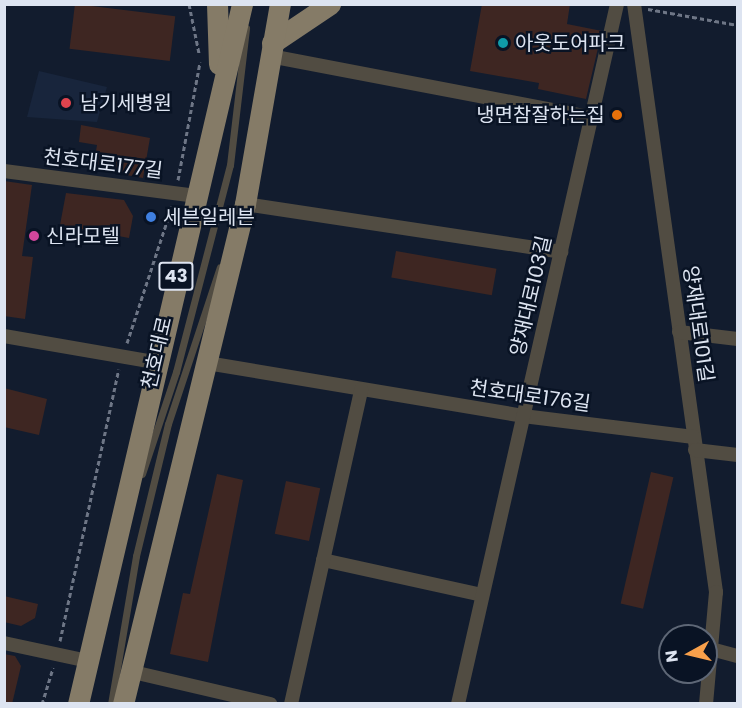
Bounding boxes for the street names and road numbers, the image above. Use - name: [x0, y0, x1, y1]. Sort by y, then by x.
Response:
- street label: 천호대로177길: [42, 145, 164, 183]
- street label: 양재대로103길: [506, 234, 556, 358]
- road number: 43: [158, 261, 194, 291]
- street label: 양재대로101길: [678, 264, 718, 384]
- street label: 천호대로: [137, 314, 177, 392]
- street label: 천호대로176길: [468, 376, 592, 416]

